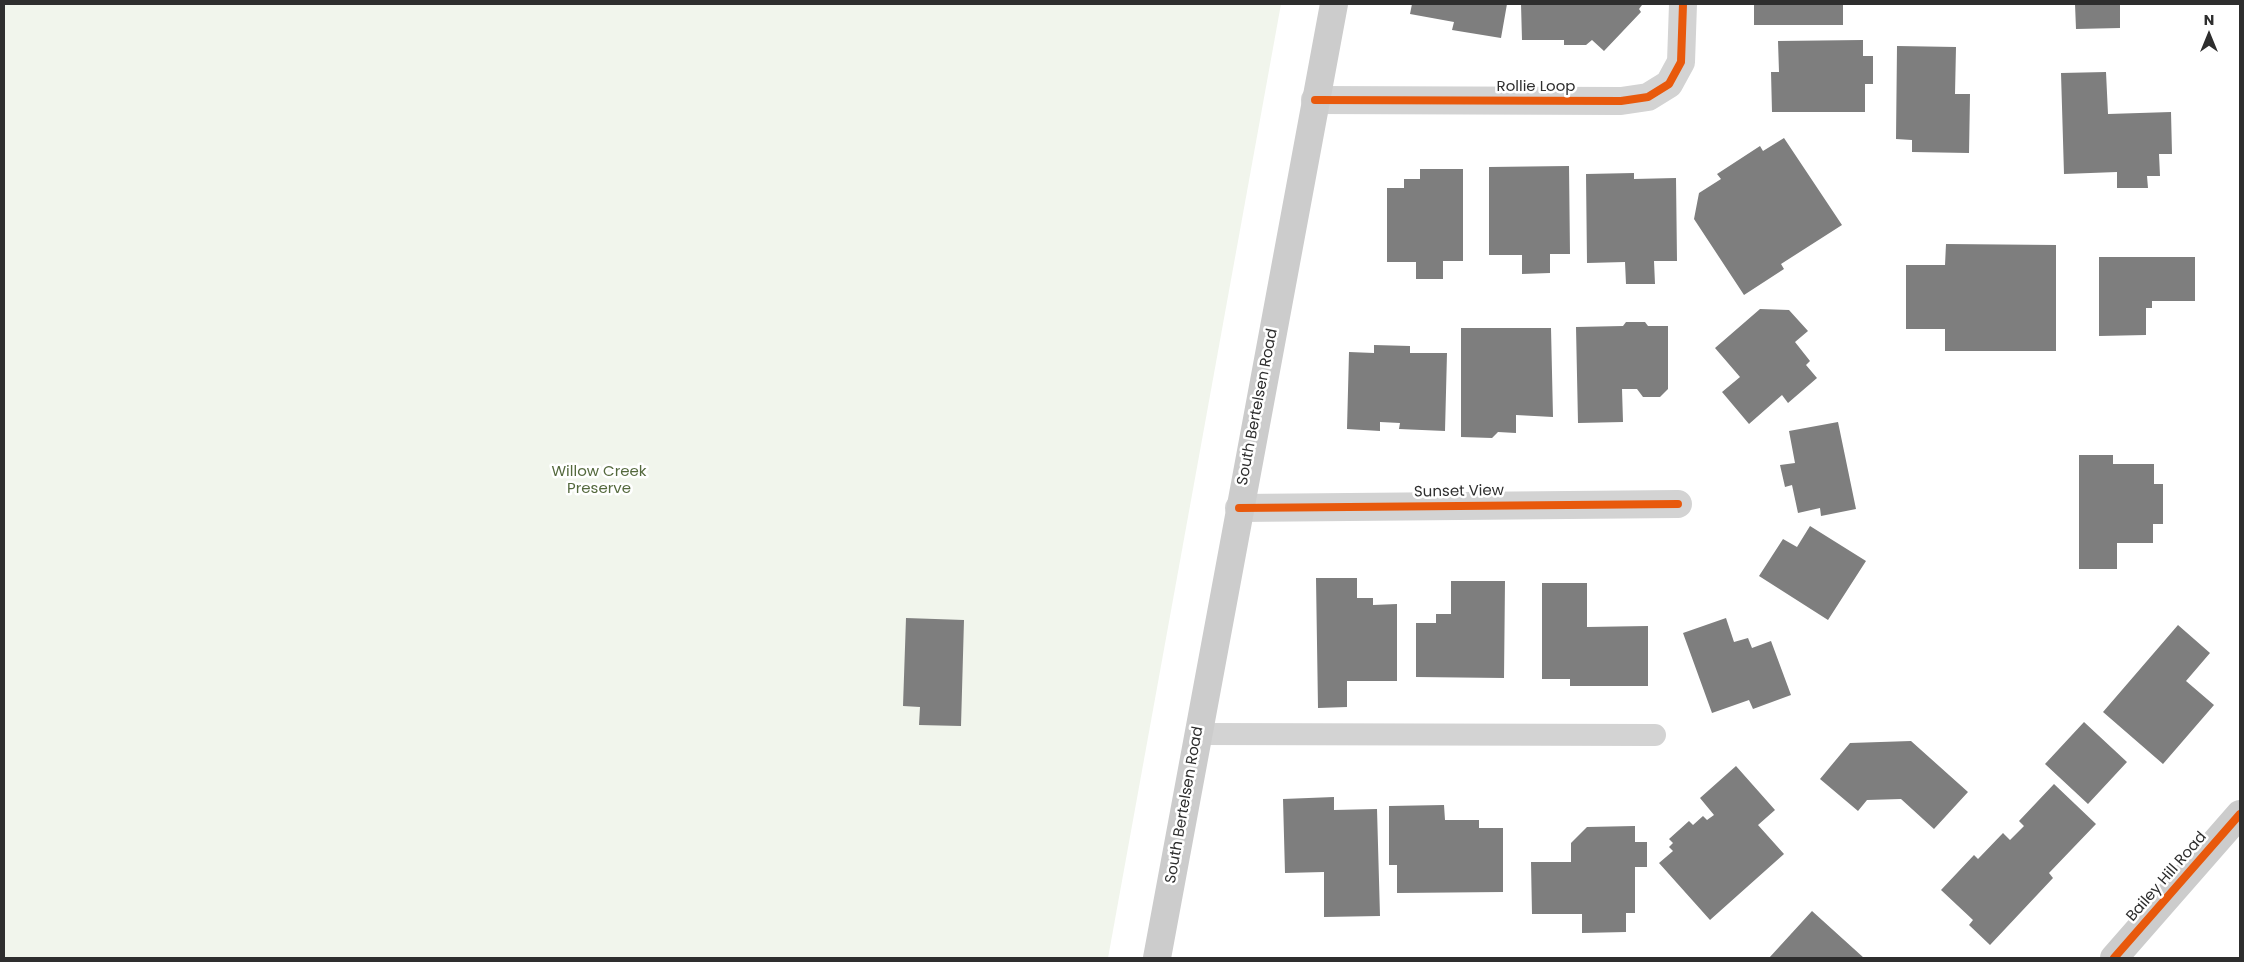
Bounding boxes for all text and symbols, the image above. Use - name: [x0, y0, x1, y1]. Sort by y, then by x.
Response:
- north arrow: [2184, 10, 2234, 60]
- text: N: [2204, 10, 2214, 30]
- street label: Rollie Loop: [1497, 78, 1575, 96]
- street label: South Bertelsen Road: [1234, 327, 1282, 487]
- park label: Willow Creek Preserve: [551, 463, 647, 498]
- street label: Sunset View: [1414, 482, 1504, 502]
- street label: South Bertelsen Road: [1162, 725, 1208, 885]
- street label: Bailey Hill Road: [2123, 828, 2211, 926]

